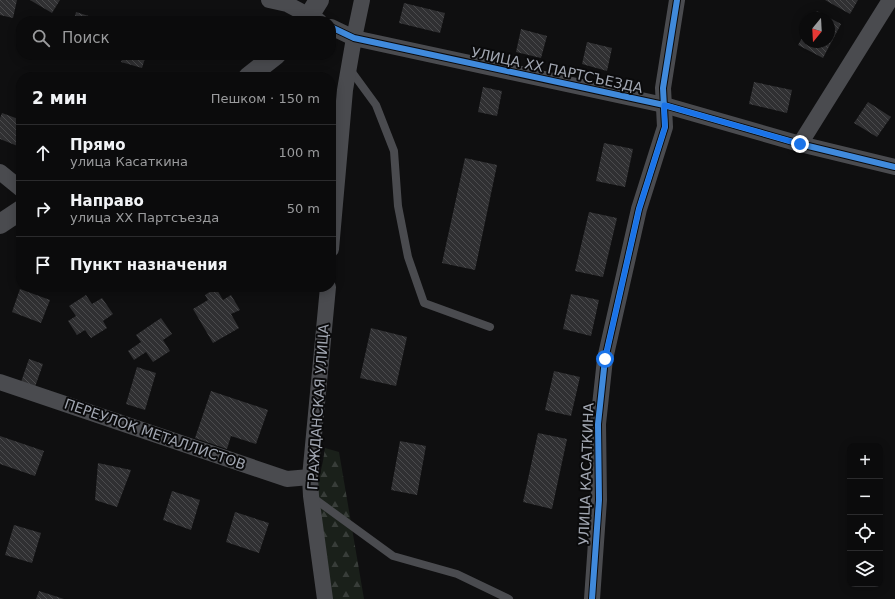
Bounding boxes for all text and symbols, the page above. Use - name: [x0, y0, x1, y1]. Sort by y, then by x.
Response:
- north arrow: [799, 12, 835, 48]
- search box: [16, 16, 336, 60]
- icon: search: [30, 27, 52, 49]
- text: Поиск: [62, 29, 110, 47]
- street label: УЛИЦА XX ПАРТСЪЕЗДА: [470, 44, 645, 96]
- text: 2 мин: [32, 88, 87, 108]
- text: Пешком · 150 m: [211, 91, 320, 106]
- route end: [791, 135, 809, 153]
- text: Прямо: [70, 136, 126, 154]
- icon: ahead: [32, 142, 54, 164]
- text: 100 m: [278, 145, 320, 160]
- text: улица Касаткина: [70, 154, 188, 169]
- text: Направо: [70, 192, 144, 210]
- icon: right: [32, 198, 54, 220]
- text: 50 m: [287, 201, 320, 216]
- text: улица XX Партсъезда: [70, 210, 219, 225]
- icon: arrive: [32, 254, 54, 276]
- text: Пункт назначения: [70, 256, 227, 274]
- street label: ГРАЖДАНСКАЯ УЛИЦА: [304, 323, 332, 490]
- route start: [596, 350, 614, 368]
- street label: ПЕРЕУЛОК МЕТАЛЛИСТОВ: [62, 395, 248, 473]
- street label: УЛИЦА КАСАТКИНА: [576, 402, 596, 545]
- map controls: [847, 443, 883, 587]
- button: +: [847, 443, 883, 479]
- button: −: [847, 479, 883, 515]
- button: locate: [847, 515, 883, 551]
- button: layers: [847, 551, 883, 587]

